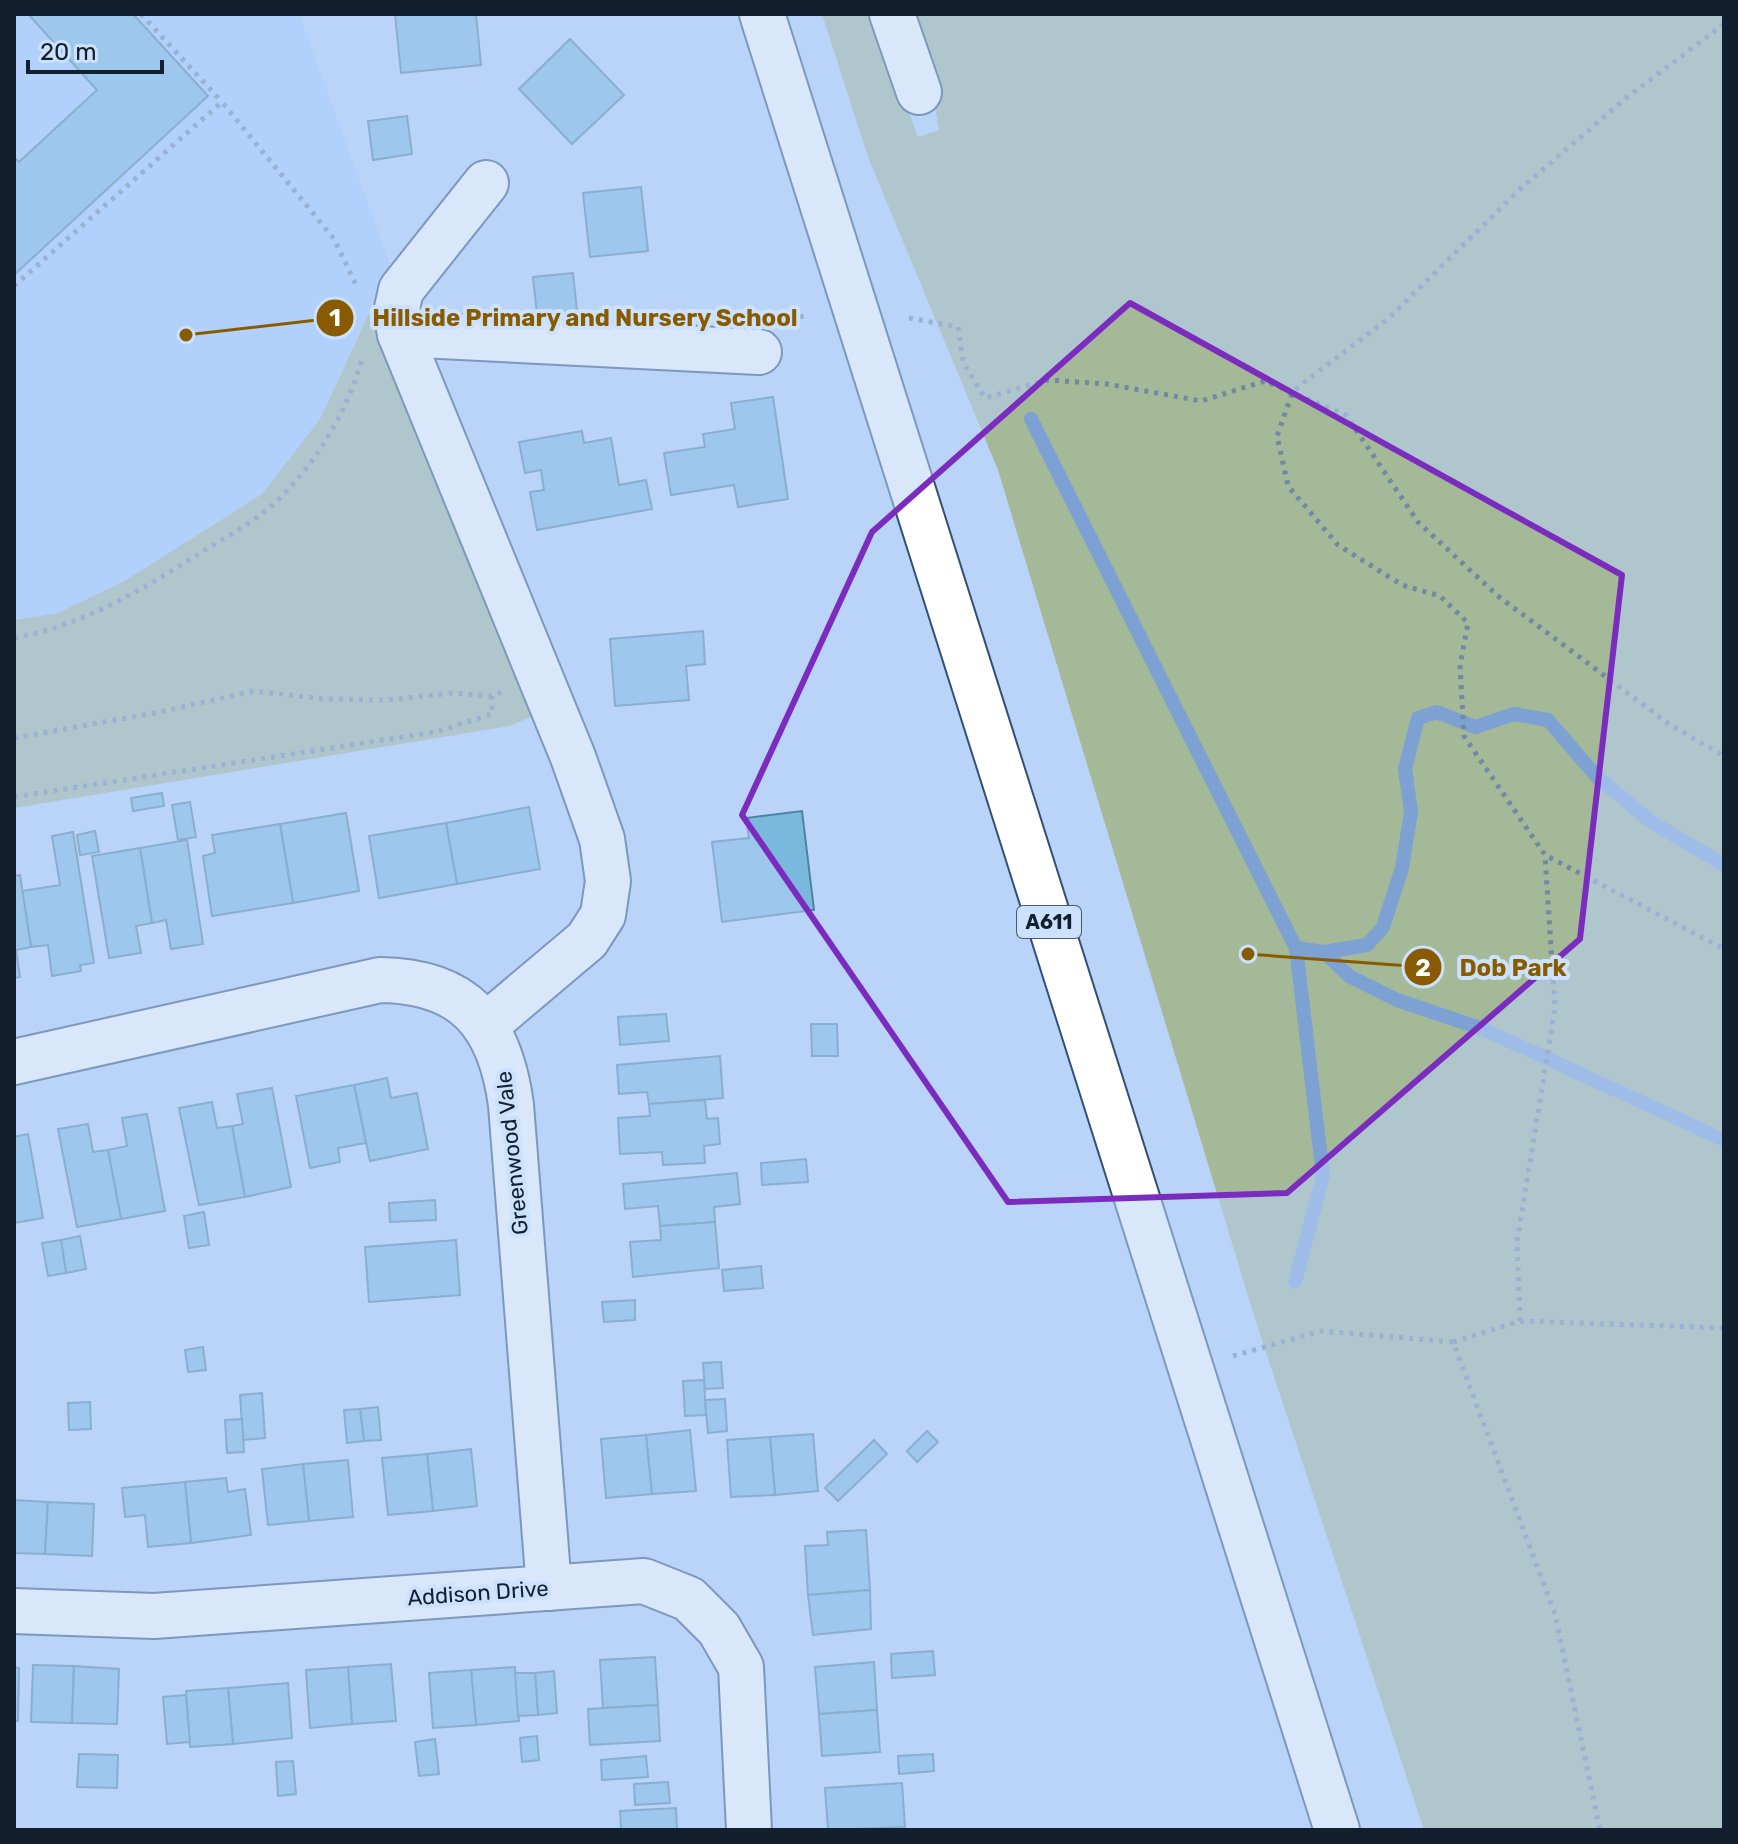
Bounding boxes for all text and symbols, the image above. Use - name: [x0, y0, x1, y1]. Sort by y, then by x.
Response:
- scale bar: [28, 24, 162, 74]
- text: 20 m: [40, 38, 97, 66]
- callout: Hillside Primary and Nursery School: [315, 294, 814, 342]
- text: 1: [329, 304, 341, 332]
- text: Hillside Primary and Nursery School: [372, 304, 798, 332]
- road number: A611: [1017, 906, 1081, 938]
- callout: Dob Park: [1403, 943, 1583, 991]
- text: 2: [1415, 954, 1431, 982]
- text: Dob Park: [1459, 954, 1567, 982]
- street label: Greenwood Vale: [490, 1070, 534, 1236]
- street label: Addison Drive: [406, 1575, 550, 1611]

